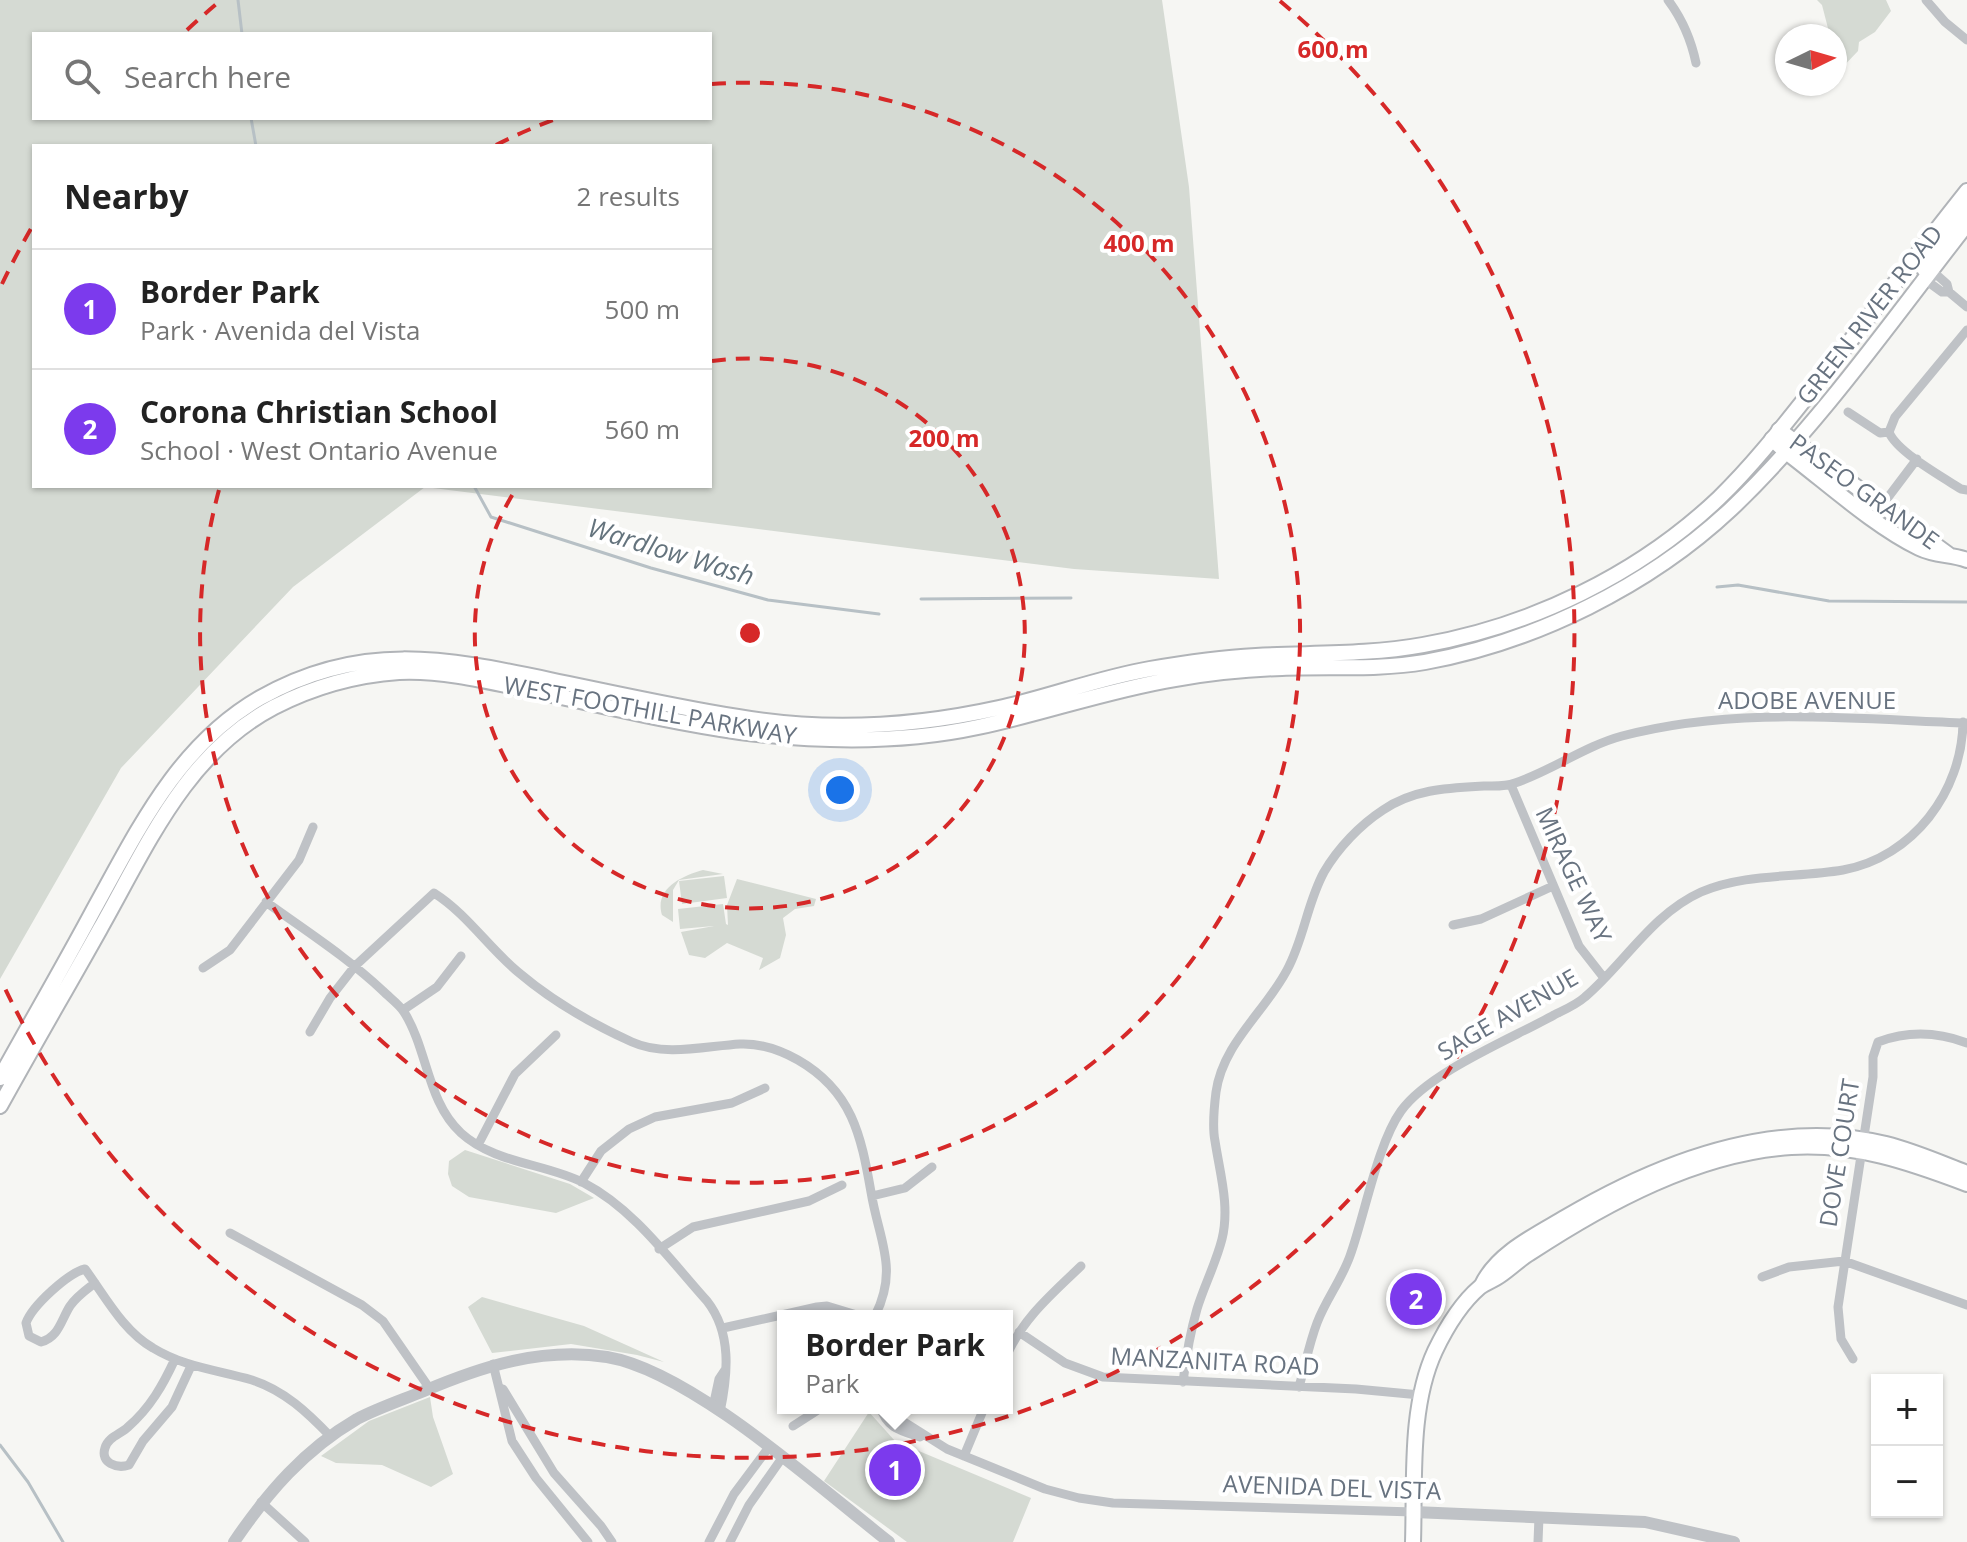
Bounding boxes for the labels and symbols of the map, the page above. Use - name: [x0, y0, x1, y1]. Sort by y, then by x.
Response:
- north arrow: [1775, 24, 1847, 96]
- text: 600 m: [1298, 32, 1368, 65]
- street label: GREEN RIVER ROAD: [1788, 217, 1949, 411]
- text: 400 m: [1104, 226, 1174, 259]
- text: 200 m: [909, 421, 979, 454]
- street label: PASEO GRANDE: [1783, 425, 1946, 556]
- water label: Wardlow Wash: [584, 509, 759, 593]
- centre of rings: [736, 619, 764, 647]
- street label: WEST FOOTHILL PARKWAY: [501, 668, 800, 752]
- street label: ADOBE AVENUE: [1718, 683, 1896, 716]
- your location: [820, 770, 860, 810]
- street label: MIRAGE WAY: [1529, 801, 1620, 948]
- street label: SAGE AVENUE: [1431, 960, 1584, 1067]
- street label: DOVE COURT: [1811, 1076, 1866, 1229]
- pin: 2: [1390, 1269, 1442, 1329]
- street label: MANZANITA ROAD: [1110, 1339, 1320, 1382]
- pin: 1: [869, 1440, 921, 1500]
- street label: AVENIDA DEL VISTA: [1222, 1466, 1443, 1507]

